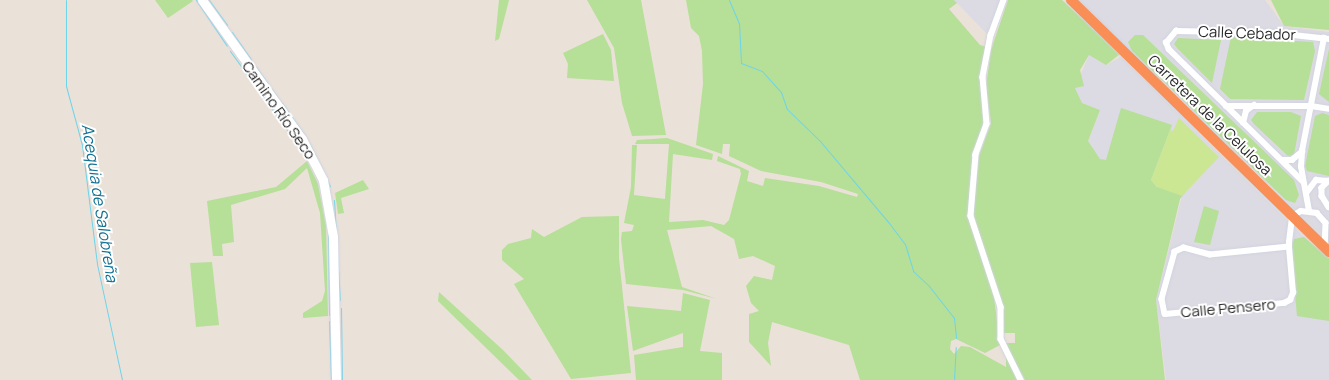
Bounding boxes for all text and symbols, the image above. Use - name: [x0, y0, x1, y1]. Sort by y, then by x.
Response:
- street label: Calle Cebador: [1198, 22, 1296, 44]
- street label: Carretera de la Celulosa: [1144, 51, 1276, 179]
- street label: Camino Río Seco: [238, 57, 320, 163]
- water label: Acequia de Salobreña: [78, 123, 122, 283]
- street label: Calle Pensero: [1180, 295, 1276, 321]

